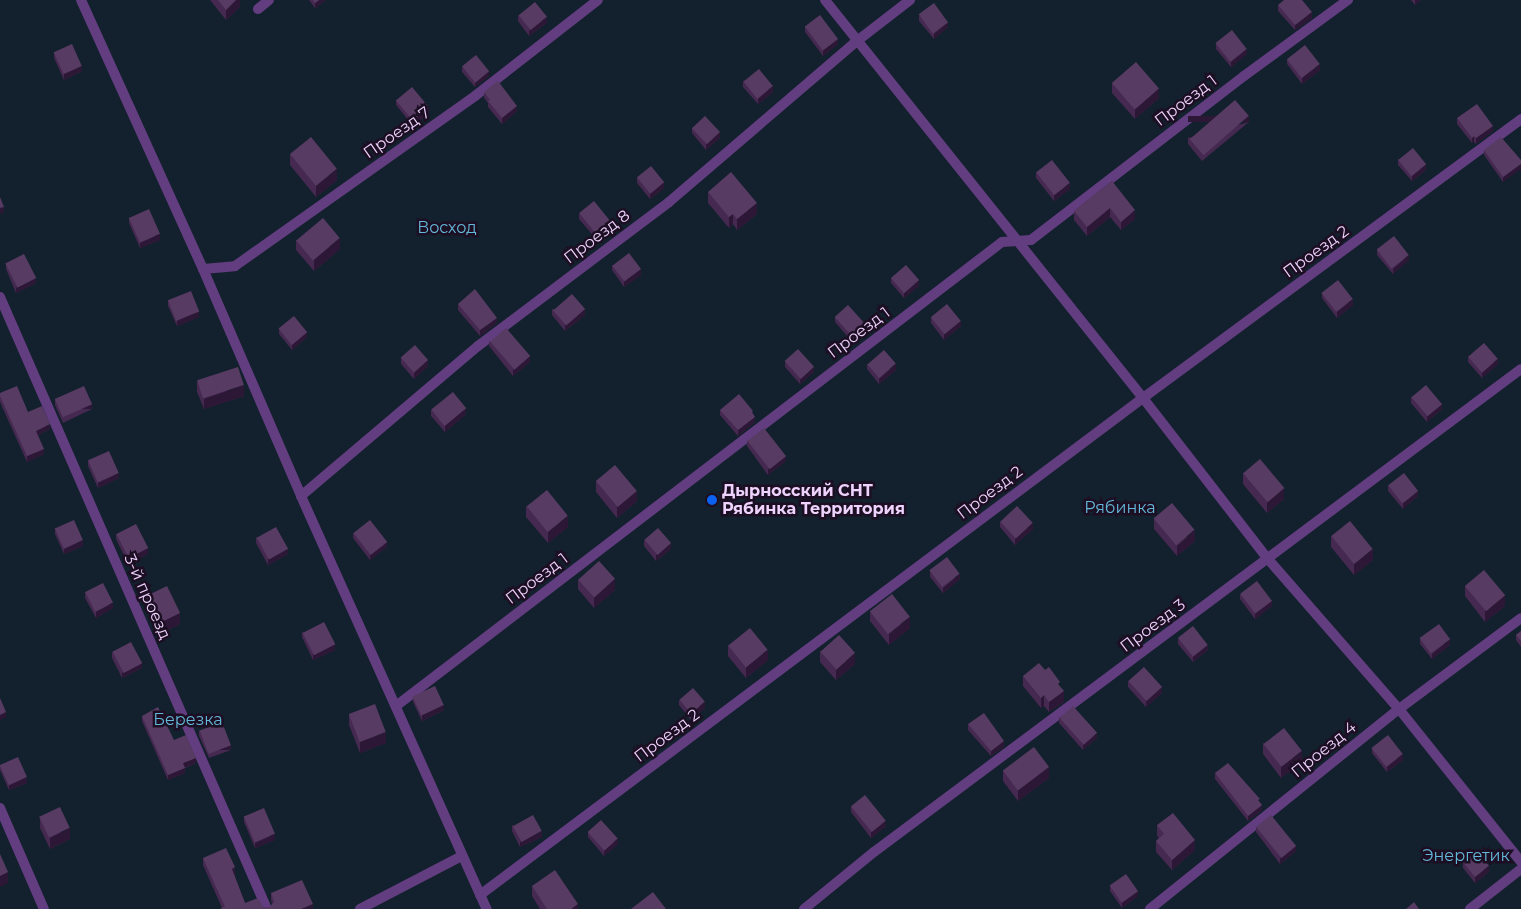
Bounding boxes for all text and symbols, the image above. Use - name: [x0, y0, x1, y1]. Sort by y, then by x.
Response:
- street label: Проезд 1: [1151, 71, 1221, 131]
- street label: Проезд 7: [360, 103, 434, 163]
- street label: Проезд 8: [560, 206, 634, 268]
- park label: Восход: [417, 218, 477, 238]
- street label: Проезд 2: [1279, 222, 1353, 282]
- street label: Проезд 1: [824, 303, 894, 363]
- street label: Проезд 2: [954, 462, 1026, 524]
- place label: Дырносский СНТ Рябинка Территория: [722, 481, 905, 519]
- marker: Дырносский СНТ Рябинка Территория: [706, 494, 718, 506]
- park label: Рябинка: [1084, 498, 1156, 518]
- street label: Проезд 1: [502, 549, 572, 609]
- street label: 3-й проезд: [120, 551, 174, 643]
- street label: Проезд 3: [1117, 595, 1189, 657]
- street label: Проезд 2: [631, 705, 703, 767]
- park label: Березка: [153, 710, 223, 730]
- street label: Проезд 4: [1288, 718, 1360, 782]
- park label: Энергетик: [1422, 846, 1510, 866]

